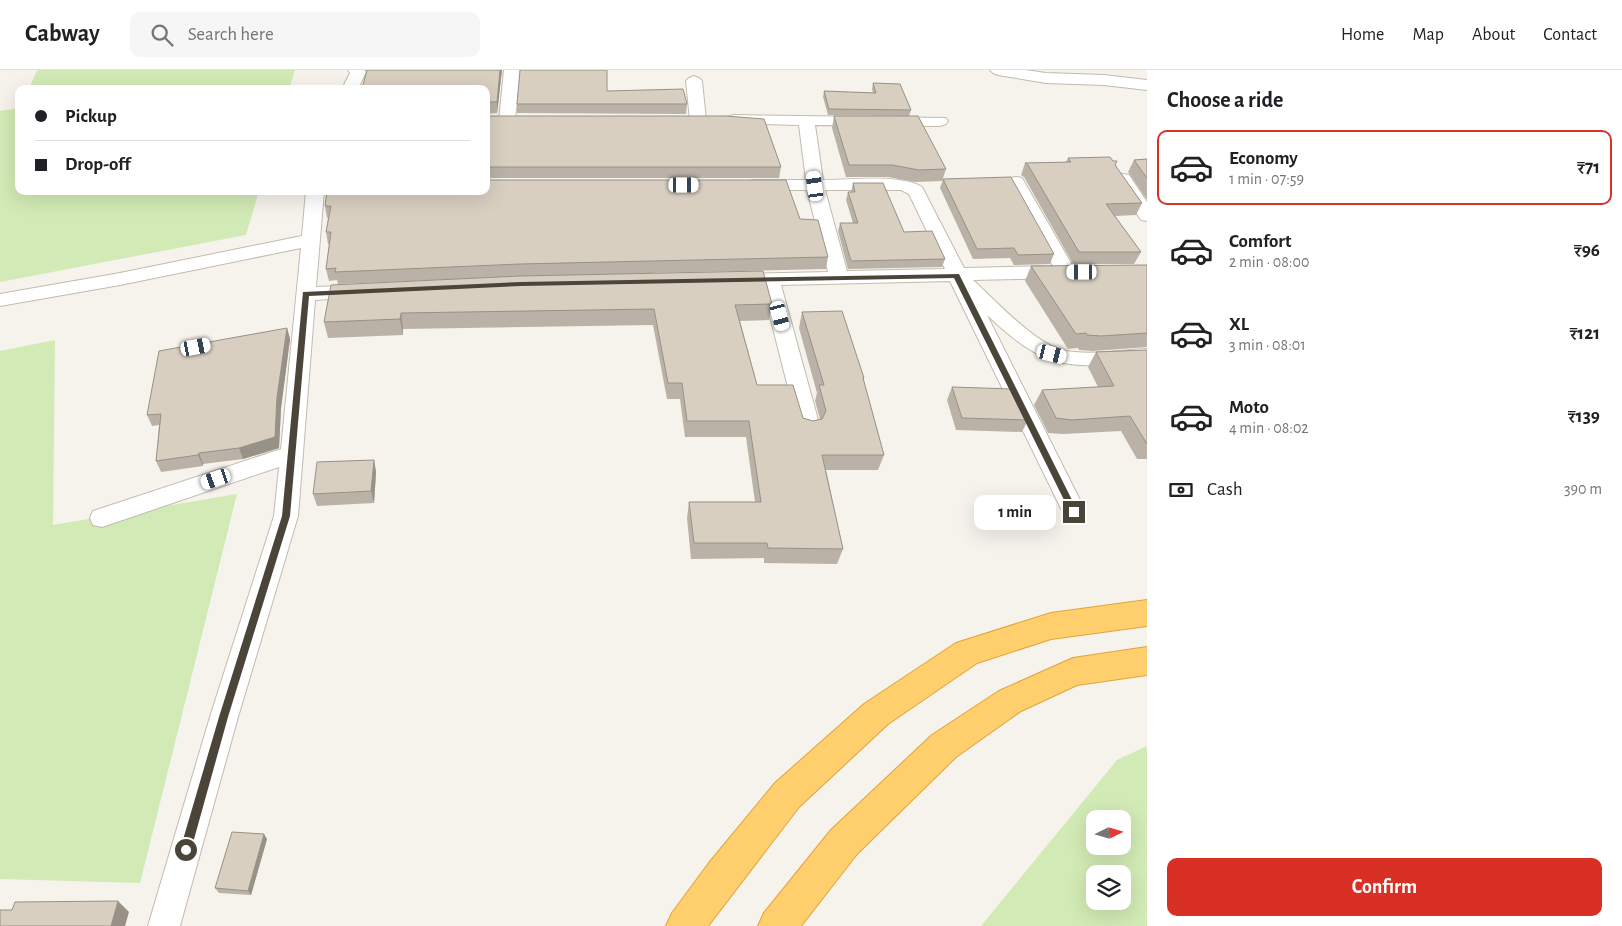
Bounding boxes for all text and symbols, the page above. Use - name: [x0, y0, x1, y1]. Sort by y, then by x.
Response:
- search box: [130, 12, 480, 57]
- icon: search: [148, 21, 176, 49]
- text: Cabway: [25, 22, 100, 46]
- text: Search here: [188, 25, 274, 44]
- text: Home: [1341, 26, 1384, 44]
- text: Map: [1412, 26, 1444, 44]
- text: About: [1472, 26, 1515, 44]
- text: Contact: [1543, 26, 1597, 44]
- text: Choose a ride: [1167, 89, 1283, 111]
- text: Pickup: [65, 107, 117, 126]
- icon: car: [1169, 145, 1214, 190]
- text: Economy: [1229, 149, 1298, 168]
- text: Drop-off: [65, 155, 130, 174]
- text: ₹71: [1577, 158, 1600, 177]
- car: [805, 170, 824, 202]
- text: 1 min · 07:59: [1229, 171, 1304, 187]
- car: [669, 178, 699, 193]
- icon: car: [1169, 228, 1214, 273]
- text: Comfort: [1229, 232, 1291, 251]
- text: ₹96: [1574, 241, 1600, 260]
- text: 2 min · 08:00: [1229, 254, 1309, 270]
- car: [1067, 265, 1097, 280]
- car: [768, 300, 791, 332]
- icon: car: [1169, 311, 1214, 356]
- text: XL: [1229, 315, 1249, 334]
- text: ₹121: [1569, 324, 1600, 343]
- car: [179, 337, 212, 357]
- text: 3 min · 08:01: [1229, 337, 1306, 353]
- car: [1035, 343, 1068, 365]
- icon: car: [1169, 394, 1214, 439]
- text: Moto: [1229, 398, 1269, 417]
- text: ₹139: [1568, 407, 1600, 426]
- text: 4 min · 08:02: [1229, 420, 1309, 436]
- car: [199, 467, 232, 491]
- icon: cash: [1167, 476, 1195, 504]
- text: Cash: [1207, 480, 1243, 499]
- text: 390 m: [1564, 481, 1602, 497]
- callout: 1 min: [974, 494, 1056, 530]
- route end: [1063, 501, 1085, 523]
- text: 1 min: [998, 504, 1032, 520]
- north arrow: [1086, 810, 1131, 855]
- map controls: [1086, 810, 1131, 910]
- route start: [175, 839, 197, 861]
- button: Confirm: [1167, 858, 1602, 916]
- button: layers: [1086, 865, 1131, 910]

